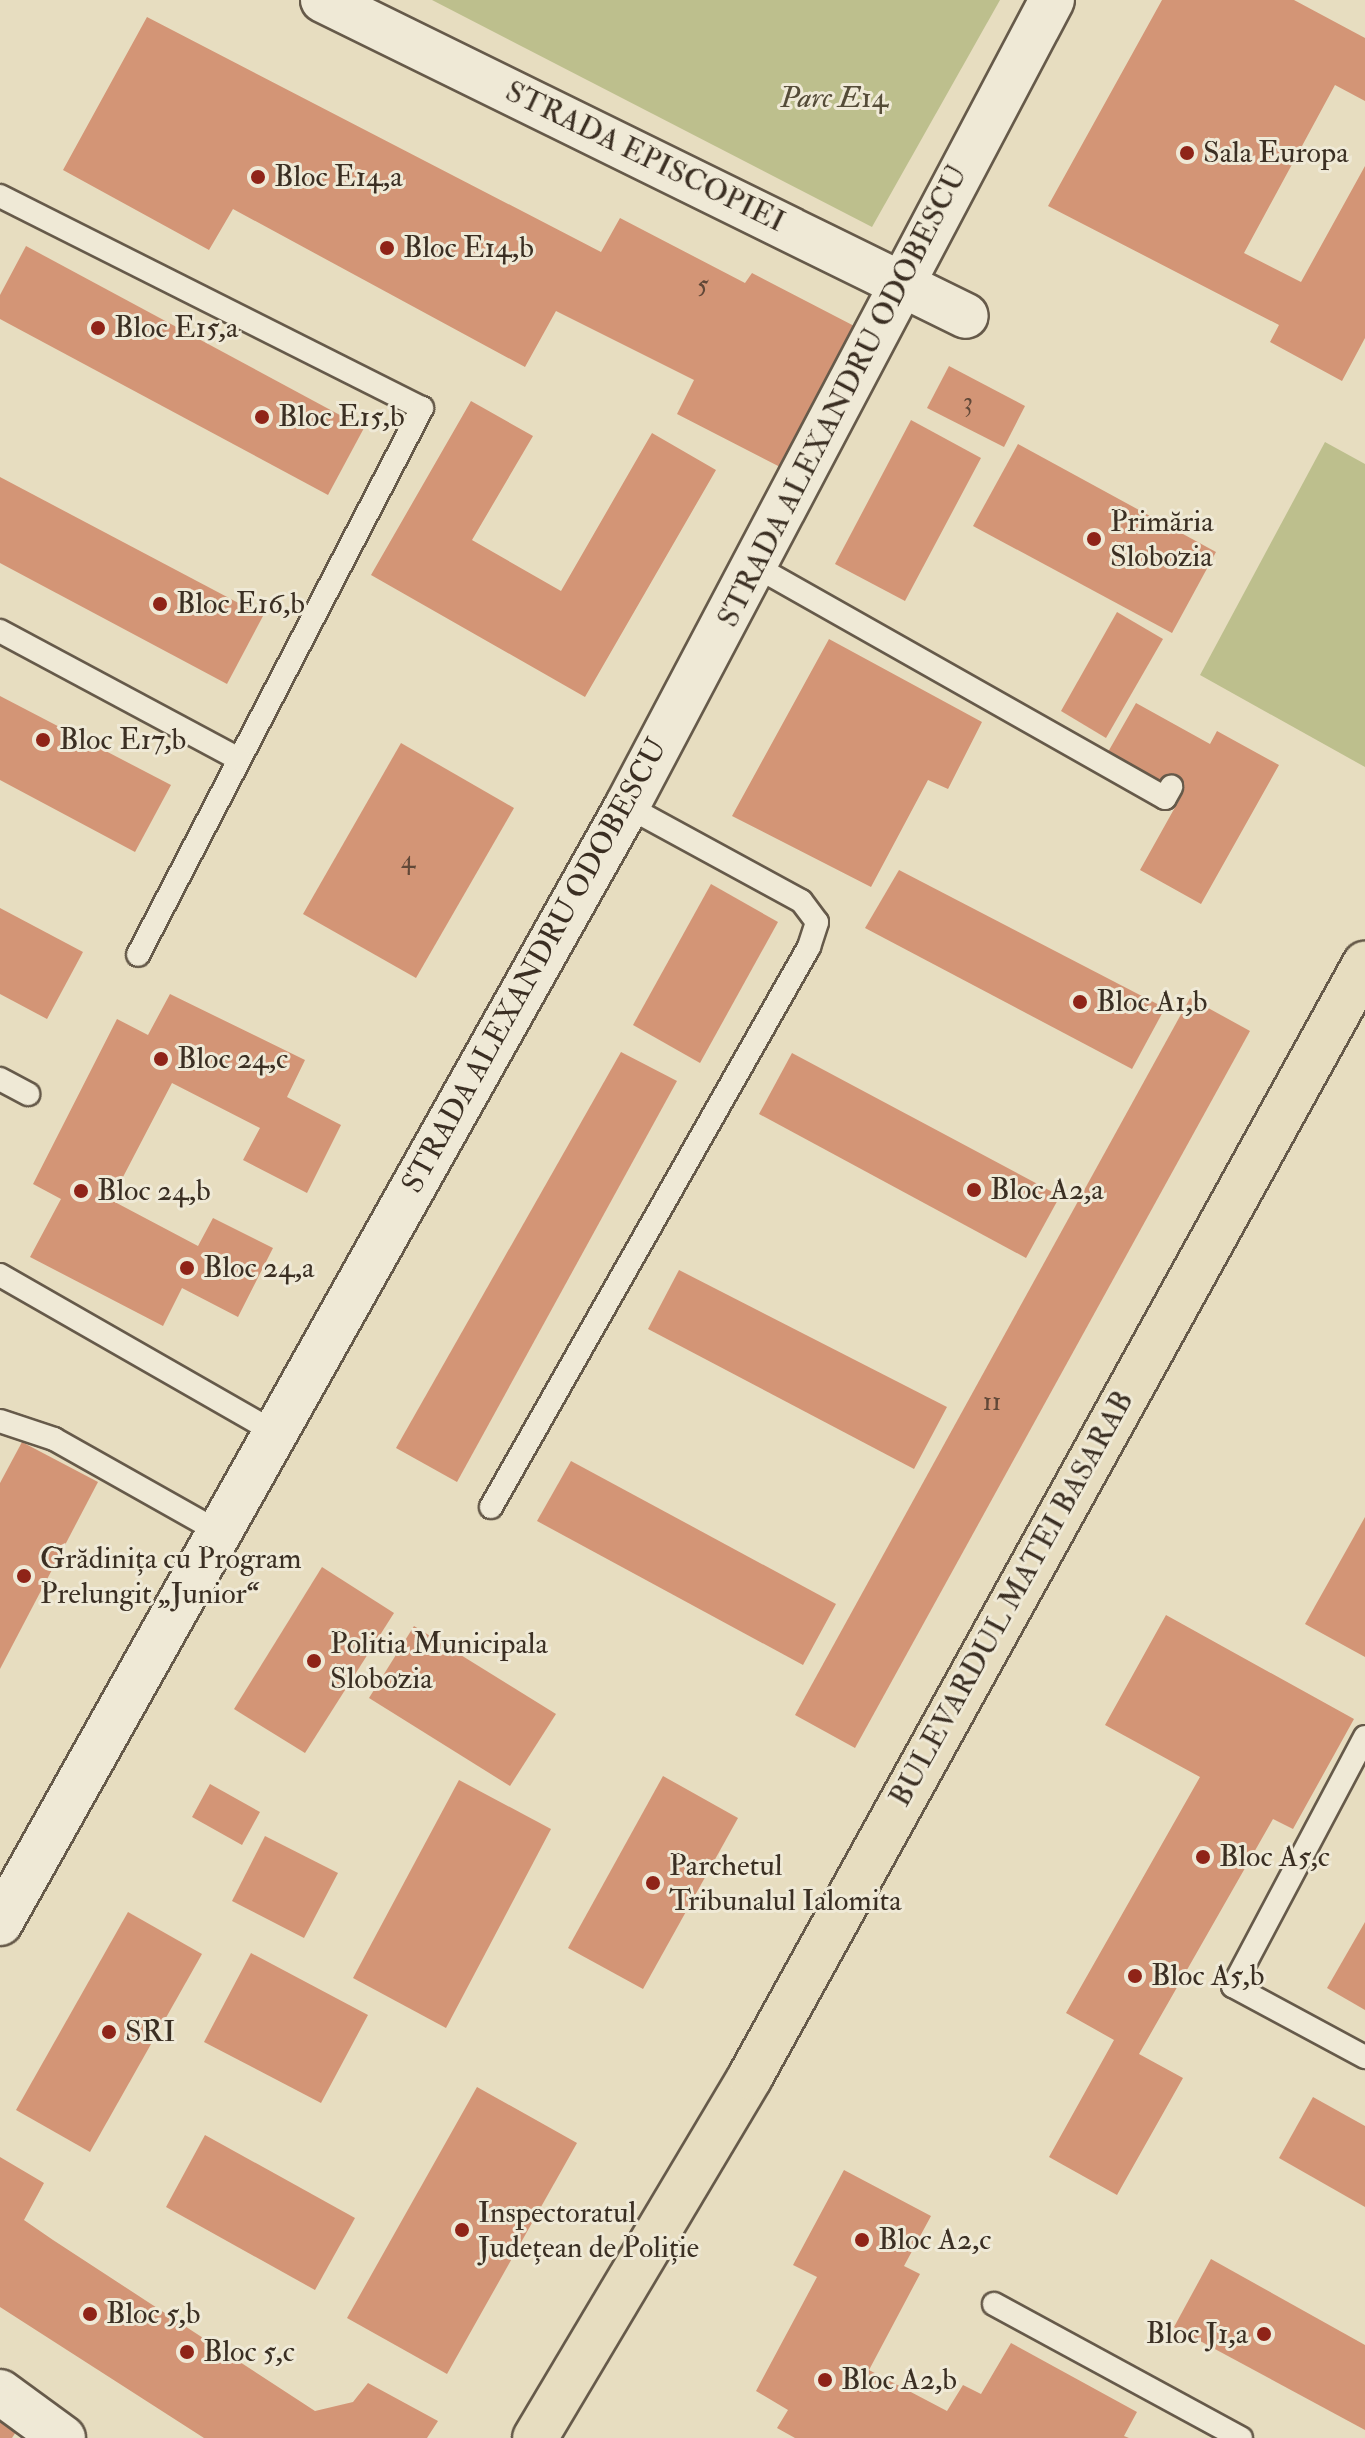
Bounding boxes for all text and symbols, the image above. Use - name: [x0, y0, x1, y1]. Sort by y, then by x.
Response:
- street label: STRADA EPISCOPIEI: [499, 74, 791, 240]
- park label: Parc E14: [780, 80, 888, 116]
- place label: Sala Europa: [1203, 135, 1349, 171]
- marker: Sala Europa: [1178, 144, 1196, 162]
- place label: Bloc E14,a: [274, 159, 402, 195]
- street label: STRADA ALEXANDRU ODOBESCU: [710, 159, 976, 633]
- marker: Bloc E14,a: [249, 168, 267, 186]
- place label: Bloc E14,b: [403, 230, 534, 266]
- marker: Bloc E14,b: [378, 239, 396, 257]
- house number: 5: [697, 270, 709, 302]
- place label: Bloc E15,a: [114, 310, 238, 346]
- marker: Bloc E15,a: [89, 319, 107, 337]
- house number: 3: [963, 387, 973, 419]
- place label: Bloc E15,b: [278, 399, 405, 435]
- marker: Bloc E15,b: [253, 408, 271, 426]
- place label: Primăria Slobozia: [1110, 504, 1214, 574]
- marker: Primăria Slobozia: [1085, 530, 1103, 548]
- place label: Bloc E16,b: [176, 586, 305, 622]
- marker: Bloc E16,b: [151, 595, 169, 613]
- place label: Bloc E17,b: [59, 722, 186, 758]
- marker: Bloc E17,b: [34, 731, 52, 749]
- street label: STRADA ALEXANDRU ODOBESCU: [395, 732, 675, 1200]
- house number: 4: [401, 845, 415, 877]
- place label: Bloc A1,b: [1096, 984, 1208, 1020]
- marker: Bloc A1,b: [1071, 993, 1089, 1011]
- place label: Bloc 24,c: [177, 1041, 288, 1077]
- marker: Bloc 24,c: [152, 1050, 170, 1068]
- place label: Bloc A2,a: [990, 1172, 1104, 1208]
- place label: Bloc 24,b: [97, 1173, 211, 1209]
- marker: Bloc A2,a: [965, 1181, 983, 1199]
- marker: Bloc 24,b: [72, 1182, 90, 1200]
- place label: Bloc 24,a: [203, 1250, 314, 1286]
- marker: Bloc 24,a: [178, 1259, 196, 1277]
- street label: BULEVARDUL MATEI BASARAB: [882, 1385, 1142, 1813]
- house number: 11: [983, 1387, 1001, 1419]
- place label: Grădinița cu Program Prelungit „Junior“: [40, 1541, 302, 1612]
- marker: Grădinița cu Program Prelungit „Junior“: [15, 1567, 33, 1585]
- place label: Politia Municipala Slobozia: [330, 1626, 548, 1696]
- marker: Politia Municipala Slobozia: [305, 1652, 323, 1670]
- place label: Bloc A5,c: [1219, 1839, 1330, 1875]
- place label: Parchetul Tribunalul Ialomita: [669, 1848, 902, 1918]
- marker: Bloc A5,c: [1194, 1848, 1212, 1866]
- marker: Parchetul Tribunalul Ialomita: [644, 1874, 662, 1892]
- place label: Bloc A5,b: [1151, 1958, 1265, 1994]
- marker: Bloc A5,b: [1126, 1967, 1144, 1985]
- place label: SRI: [125, 2014, 175, 2050]
- marker: SRI: [100, 2023, 118, 2041]
- place label: Inspectoratul Județean de Poliție: [478, 2195, 699, 2266]
- marker: Inspectoratul Județean de Poliție: [453, 2221, 471, 2239]
- place label: Bloc A2,c: [878, 2222, 991, 2258]
- marker: Bloc A2,c: [853, 2231, 871, 2249]
- place label: Bloc 5,b: [106, 2296, 200, 2332]
- marker: Bloc 5,b: [81, 2305, 99, 2323]
- place label: Bloc J1,a: [1146, 2316, 1248, 2352]
- marker: Bloc J1,a: [1255, 2325, 1273, 2343]
- place label: Bloc 5,c: [203, 2334, 295, 2370]
- marker: Bloc 5,c: [178, 2343, 196, 2361]
- place label: Bloc A2,b: [841, 2362, 957, 2398]
- marker: Bloc A2,b: [816, 2371, 834, 2389]

